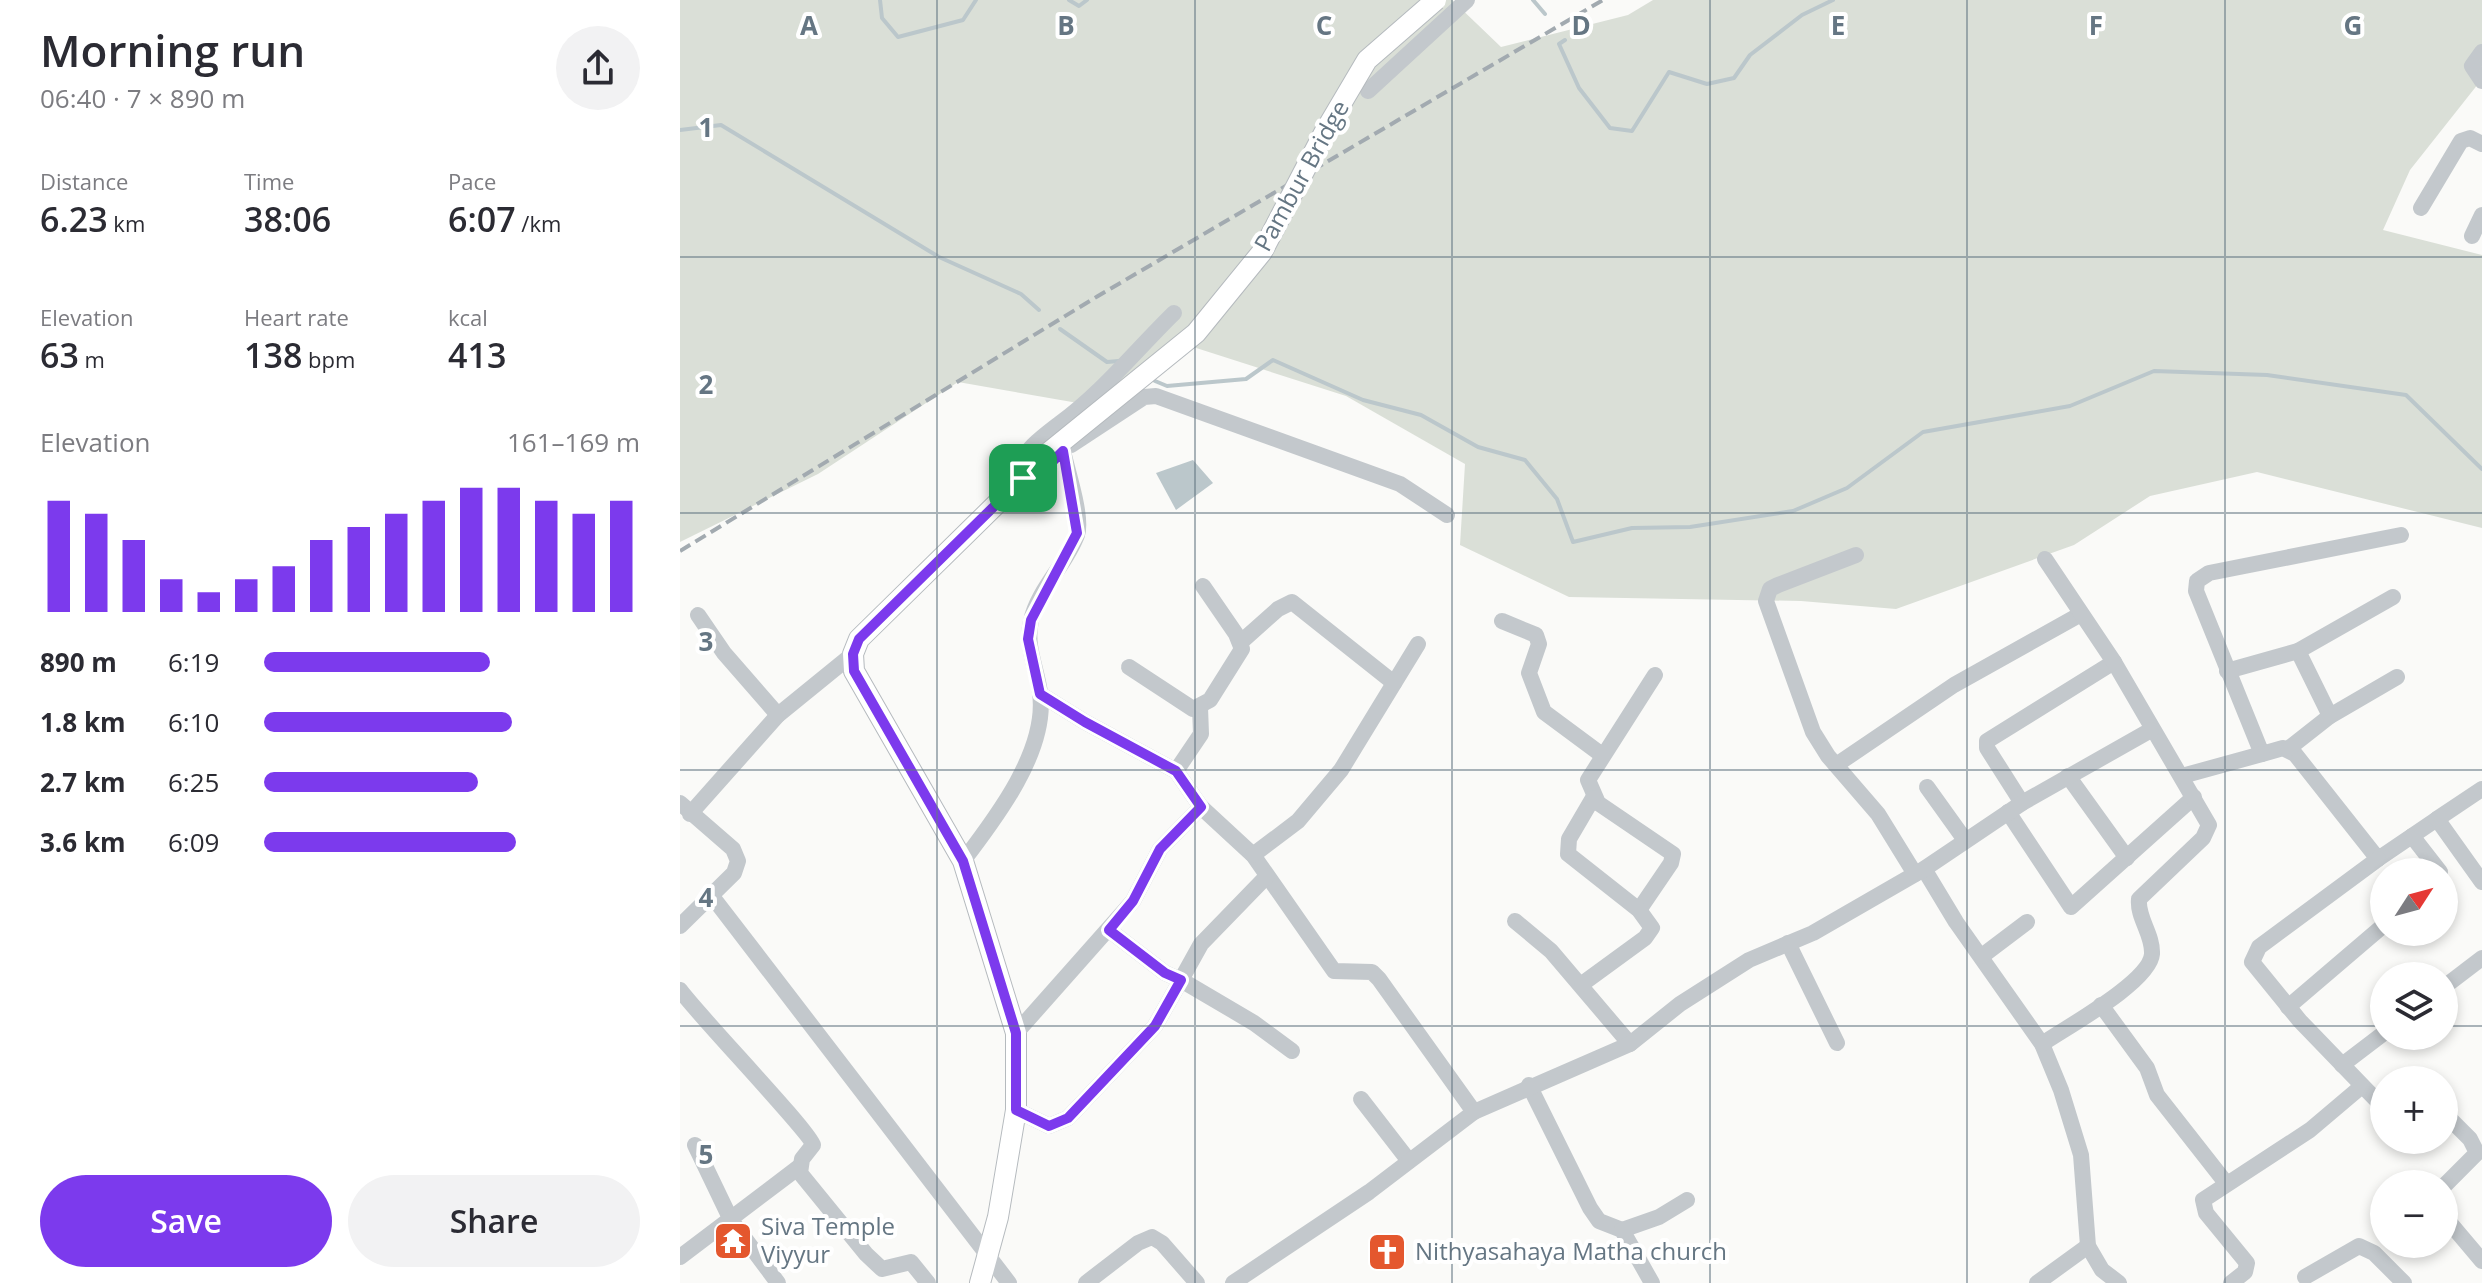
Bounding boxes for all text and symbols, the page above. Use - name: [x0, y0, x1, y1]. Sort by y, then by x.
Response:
- text: A: [800, 7, 818, 43]
- text: B: [1057, 7, 1075, 43]
- text: C: [1316, 7, 1332, 43]
- text: D: [1571, 7, 1591, 43]
- text: E: [1831, 7, 1845, 43]
- text: F: [2089, 7, 2103, 43]
- text: G: [2344, 7, 2362, 43]
- text: Morning run: [40, 20, 305, 80]
- button: share: [556, 26, 640, 110]
- text: 06:40 · 7 × 890 m: [40, 80, 245, 116]
- street label: Pambur Bridge: [1246, 94, 1356, 257]
- text: 1: [699, 109, 713, 145]
- text: Distance: [40, 166, 128, 196]
- text: Time: [244, 166, 294, 196]
- text: Pace: [448, 166, 496, 196]
- text: 6.23: [40, 196, 108, 242]
- text: 38:06: [244, 196, 331, 242]
- text: 6:07: [448, 196, 516, 242]
- text: km: [108, 208, 145, 238]
- text: /km: [516, 208, 561, 238]
- text: Elevation: [40, 302, 133, 332]
- text: Heart rate: [244, 302, 349, 332]
- text: kcal: [448, 302, 488, 332]
- text: 63: [40, 332, 79, 378]
- text: 138: [244, 332, 302, 378]
- text: 413: [448, 332, 506, 378]
- text: m: [79, 344, 105, 374]
- text: bpm: [302, 344, 355, 374]
- text: 2: [699, 366, 714, 402]
- text: Elevation: [40, 424, 150, 460]
- text: 161–169 m: [507, 424, 640, 460]
- pin: [989, 444, 1057, 512]
- icon: arrive: [1001, 456, 1045, 500]
- text: 3: [699, 623, 713, 659]
- text: 890 m: [40, 644, 117, 680]
- text: 6:19: [168, 644, 219, 680]
- text: 1.8 km: [40, 704, 126, 740]
- text: 6:10: [168, 704, 219, 740]
- text: 2.7 km: [40, 764, 126, 800]
- text: 6:25: [168, 764, 219, 800]
- text: 3.6 km: [40, 824, 126, 860]
- text: 6:09: [168, 824, 219, 860]
- north arrow: [2370, 858, 2458, 946]
- map controls: [2370, 858, 2458, 1258]
- text: 4: [699, 879, 714, 915]
- button: layers: [2370, 962, 2458, 1050]
- button: +: [2370, 1066, 2458, 1154]
- text: 5: [699, 1136, 713, 1172]
- button: −: [2370, 1170, 2458, 1258]
- button: Save: [40, 1175, 332, 1267]
- button: Share: [348, 1175, 640, 1267]
- place label: Siva Temple Viyyur: [761, 1209, 895, 1270]
- temple icon: Siva Temple Viyyur: [712, 1220, 754, 1262]
- church icon: Nithyasahaya Matha church: [1366, 1231, 1408, 1273]
- place label: Nithyasahaya Matha church: [1415, 1234, 1727, 1267]

